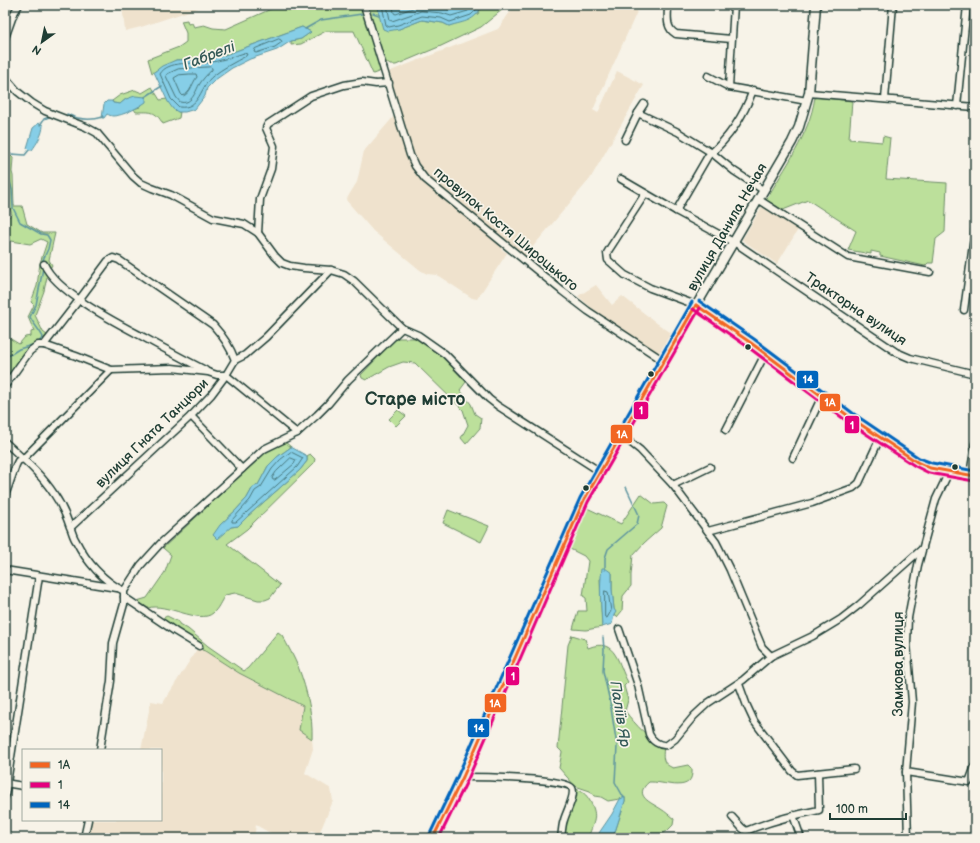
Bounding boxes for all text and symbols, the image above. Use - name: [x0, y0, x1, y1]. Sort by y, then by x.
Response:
- north arrow: [22, 22, 62, 62]
- water label: Габрелі: [180, 37, 238, 75]
- text: N: [30, 42, 44, 58]
- street label: вулиця Данила Нечая: [683, 160, 771, 294]
- street label: провулок Костя Широцького: [430, 163, 582, 295]
- street label: Тракторна вулиця: [802, 269, 910, 349]
- unlabelled marker: [743, 342, 753, 352]
- unlabelled marker: [646, 369, 656, 379]
- line badge: 14: [796, 370, 819, 389]
- text: 14: [802, 373, 814, 386]
- street label: вулиця Гната Танцюри: [92, 375, 212, 491]
- district label: Старе місто: [365, 389, 465, 410]
- line badge: 1А: [819, 393, 841, 412]
- text: 1А: [824, 396, 836, 409]
- line badge: 1: [633, 401, 649, 420]
- text: 1: [639, 404, 643, 417]
- line badge: 1: [844, 415, 860, 434]
- text: 1: [850, 419, 854, 432]
- line badge: 1А: [610, 424, 633, 444]
- text: 1А: [616, 428, 628, 441]
- unlabelled marker: [950, 462, 960, 472]
- unlabelled marker: [581, 483, 591, 493]
- street label: Замкова вулиця: [890, 611, 907, 717]
- line badge: 1: [505, 666, 520, 686]
- text: 1: [511, 670, 515, 683]
- water label: Паліїв Яр: [605, 680, 635, 749]
- line badge: 1А: [484, 693, 507, 713]
- text: 1А: [489, 697, 501, 710]
- line badge: 14: [467, 718, 490, 738]
- text: 14: [473, 722, 485, 735]
- legend: [22, 749, 162, 821]
- text: 1А: [58, 758, 71, 773]
- text: 1: [58, 778, 63, 793]
- scale bar: [830, 795, 906, 821]
- text: 14: [58, 798, 71, 813]
- text: 100 m: [836, 802, 868, 817]

